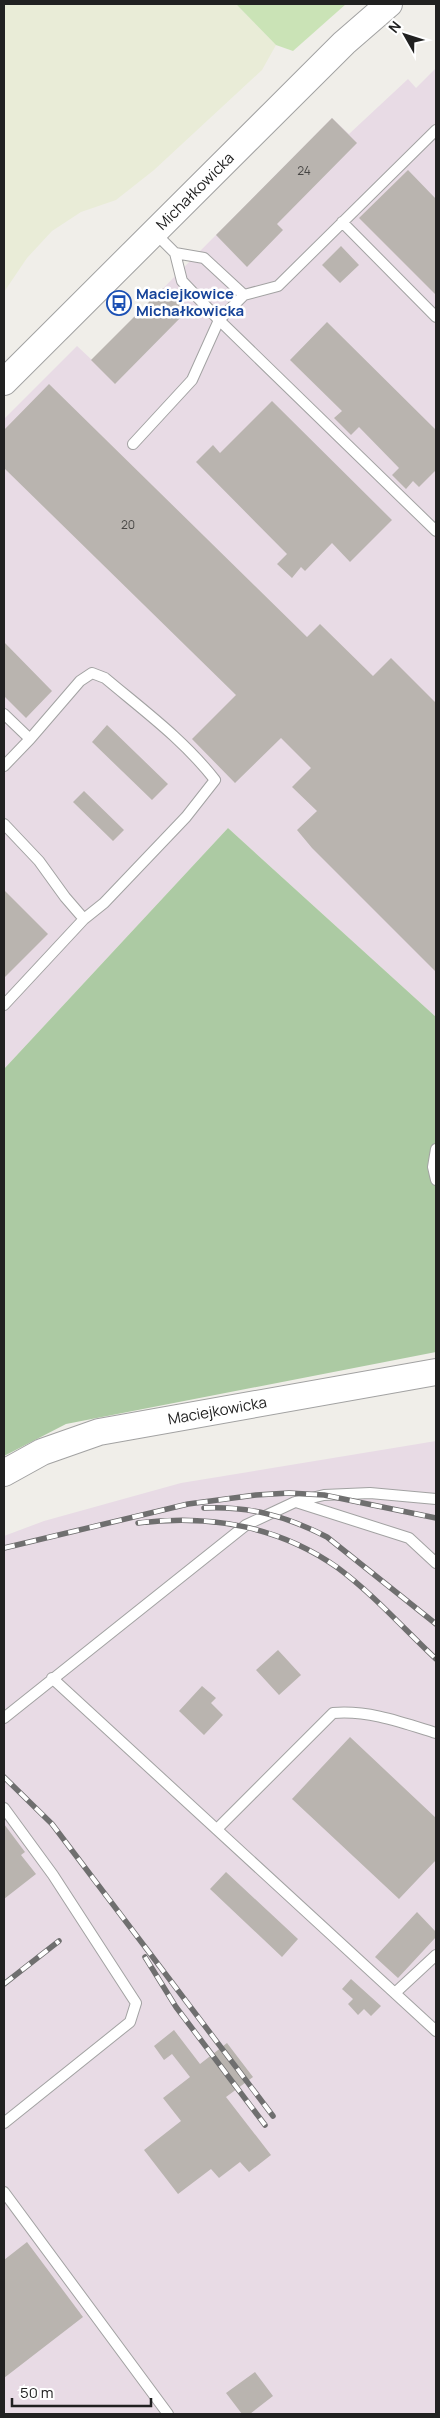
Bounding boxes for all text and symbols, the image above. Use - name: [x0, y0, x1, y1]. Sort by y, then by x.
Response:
- north arrow: [380, 10, 430, 60]
- text: N: [384, 17, 405, 36]
- street label: Michałkowicka: [151, 147, 239, 235]
- house number: 24: [297, 162, 311, 179]
- place label: Maciejkowice Michałkowicka: [136, 283, 244, 321]
- bus stop icon: Maciejkowice Michałkowicka: [106, 290, 132, 316]
- house number: 20: [121, 516, 135, 533]
- street label: Maciejkowicka: [166, 1391, 268, 1430]
- scale bar: [12, 2376, 151, 2408]
- text: 50 m: [20, 2382, 54, 2403]

